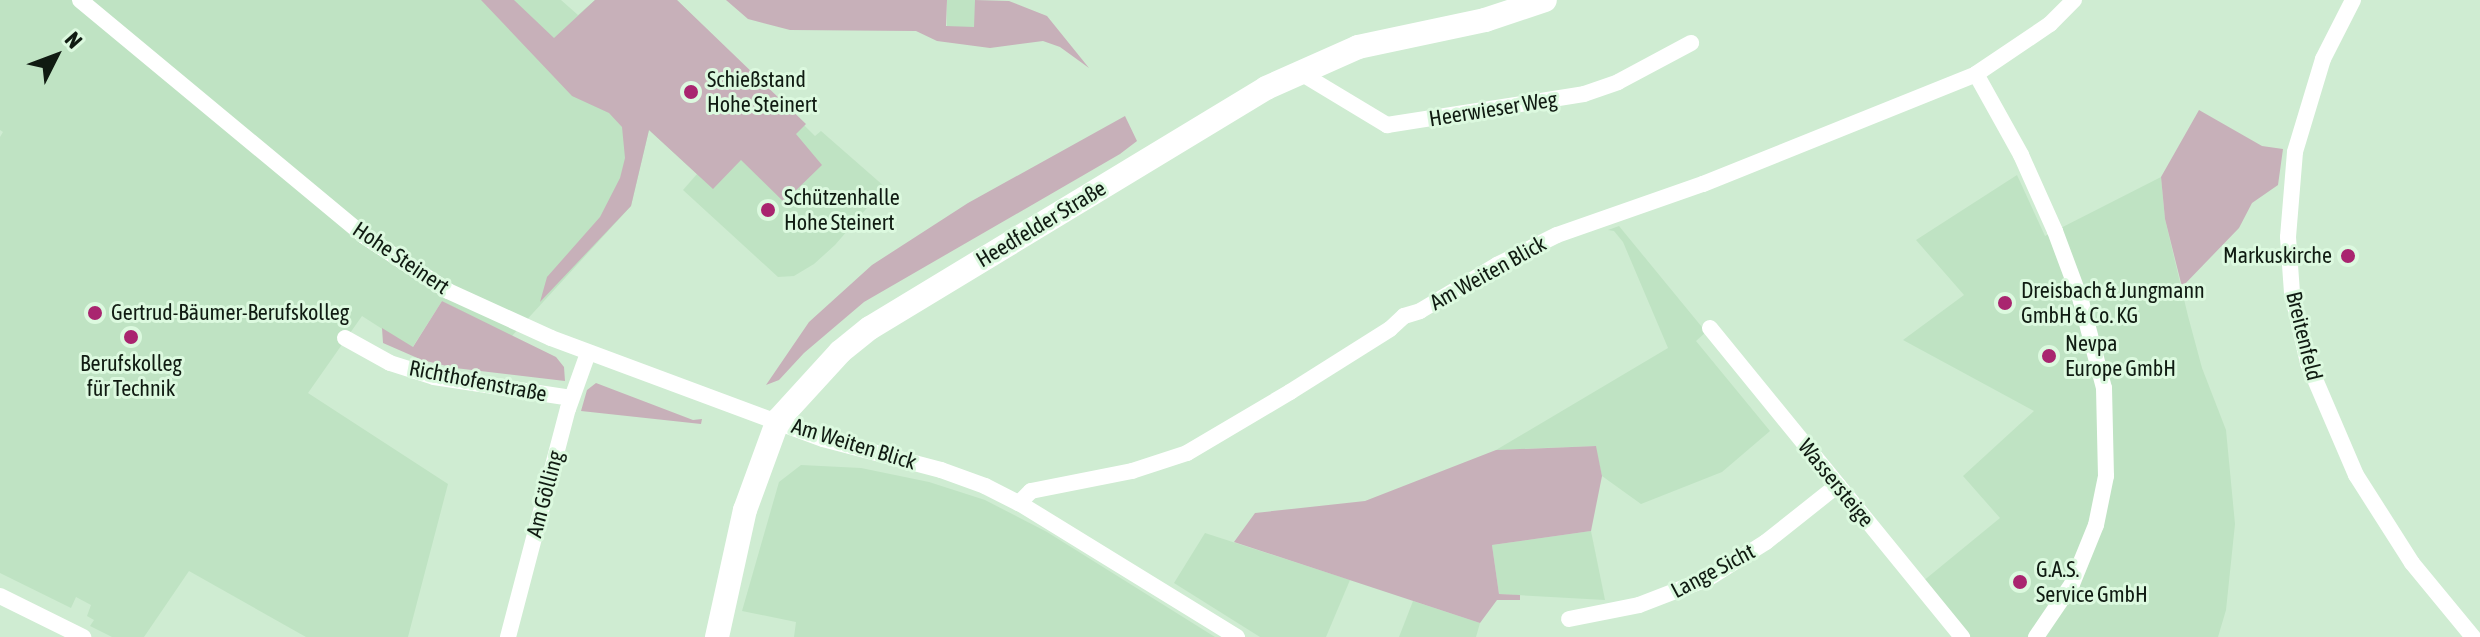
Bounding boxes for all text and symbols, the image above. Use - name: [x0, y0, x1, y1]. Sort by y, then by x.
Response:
- north arrow: [16, 16, 96, 96]
- text: N: [60, 26, 88, 53]
- place label: Schießstand Hohe Steinert: [707, 66, 817, 118]
- marker: Schießstand Hohe Steinert: [682, 83, 700, 101]
- street label: Heerwieser Weg: [1427, 86, 1559, 132]
- street label: Heedfelder Straße: [971, 175, 1111, 273]
- place label: Schützenhalle Hohe Steinert: [784, 184, 900, 236]
- marker: Schützenhalle Hohe Steinert: [759, 201, 777, 219]
- street label: Hohe Steinert: [348, 216, 454, 300]
- street label: Am Weiten Blick: [1425, 230, 1551, 316]
- place label: Markuskirche: [2223, 243, 2332, 269]
- marker: Markuskirche: [2339, 247, 2357, 265]
- place label: Dreisbach & Jungmann GmbH & Co. KG: [2021, 277, 2205, 328]
- street label: Breitenfeld: [2280, 289, 2328, 383]
- marker: Dreisbach & Jungmann GmbH & Co. KG: [1996, 294, 2014, 312]
- place label: Gertrud-Bäumer-Berufskolleg: [111, 300, 349, 326]
- marker: Gertrud-Bäumer-Berufskolleg: [86, 304, 104, 322]
- marker: Berufskolleg für Technik: [122, 328, 140, 346]
- place label: Nevpa Europe GmbH: [2065, 330, 2176, 382]
- marker: Nevpa Europe GmbH: [2040, 347, 2058, 365]
- place label: Berufskolleg für Technik: [80, 350, 182, 402]
- street label: Richthofenstraße: [407, 355, 549, 407]
- street label: Am Weiten Blick: [789, 413, 919, 475]
- street label: Wassersteige: [1793, 434, 1879, 532]
- street label: Am Gölling: [521, 448, 569, 540]
- street label: Lange Sicht: [1667, 538, 1759, 604]
- place label: G.A.S. Service GmbH: [2036, 556, 2148, 608]
- marker: G.A.S. Service GmbH: [2011, 573, 2029, 591]

